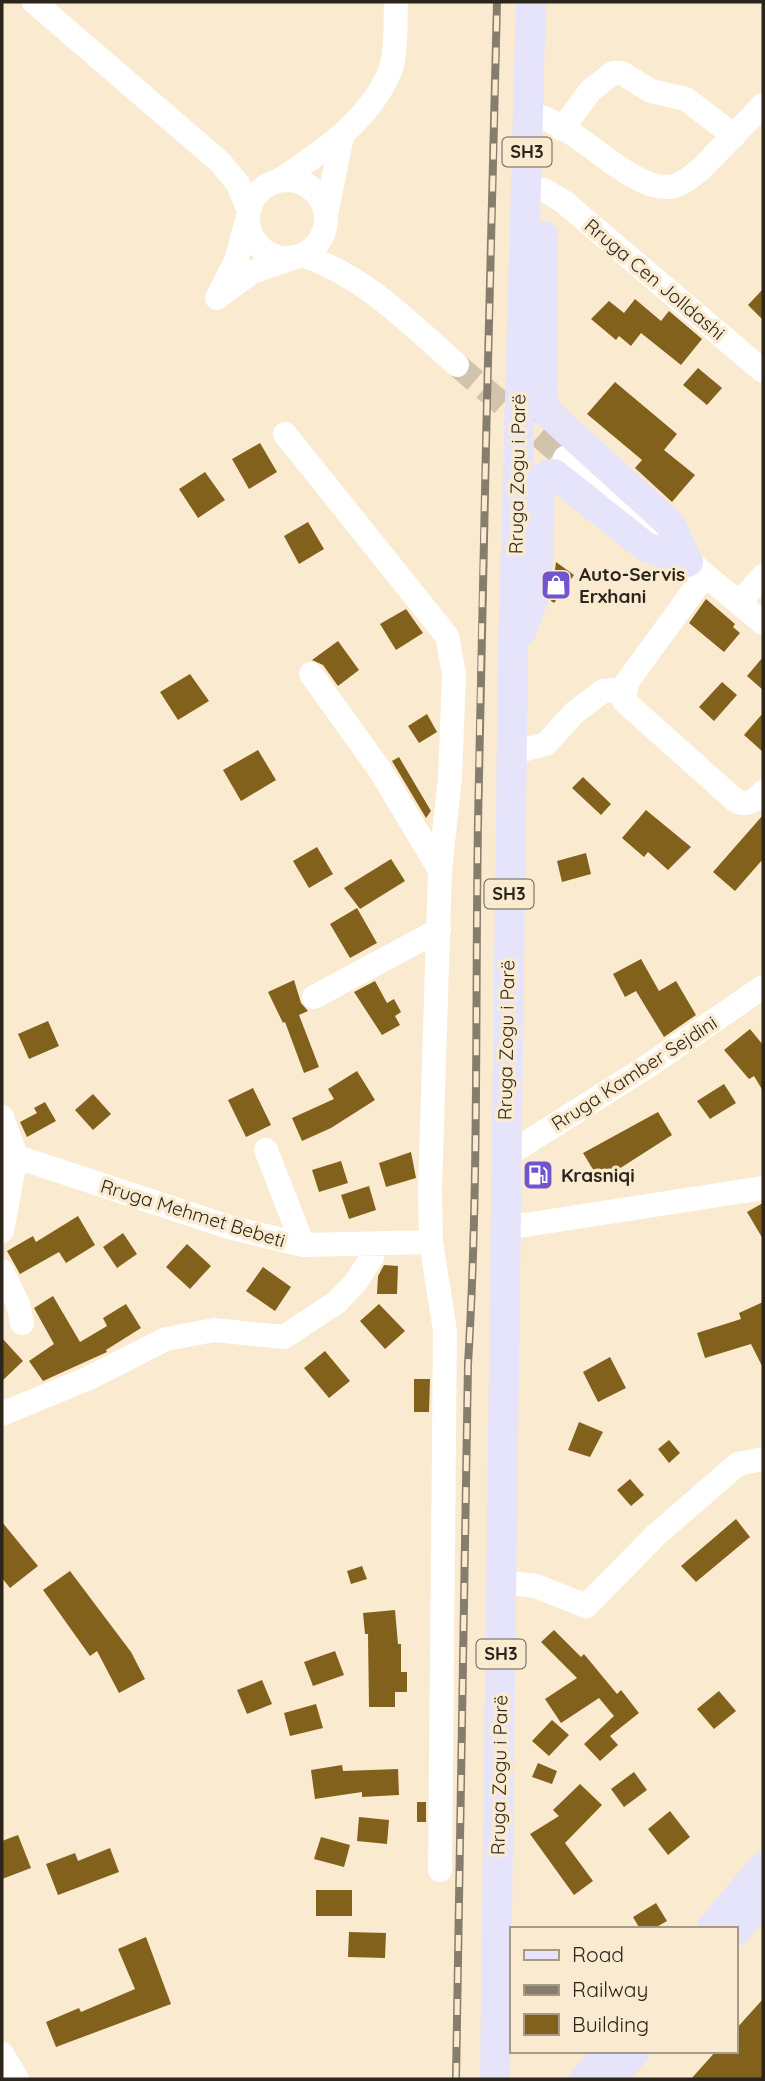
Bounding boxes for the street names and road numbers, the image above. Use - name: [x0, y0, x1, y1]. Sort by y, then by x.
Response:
- road number: SH3: [503, 138, 552, 167]
- street label: Rruga Cen Jolldashi: [580, 213, 730, 345]
- street label: Rruga Zogu i Parë: [504, 394, 530, 554]
- road number: SH3: [484, 880, 534, 908]
- street label: Rruga Zogu i Parë: [493, 960, 519, 1120]
- street label: Rruga Kamber Sejdini: [547, 1010, 721, 1136]
- street label: Rruga Mehmet Bebeti: [98, 1173, 288, 1253]
- road number: SH3: [476, 1639, 526, 1668]
- street label: Rruga Zogu i Parë: [486, 1695, 512, 1855]

